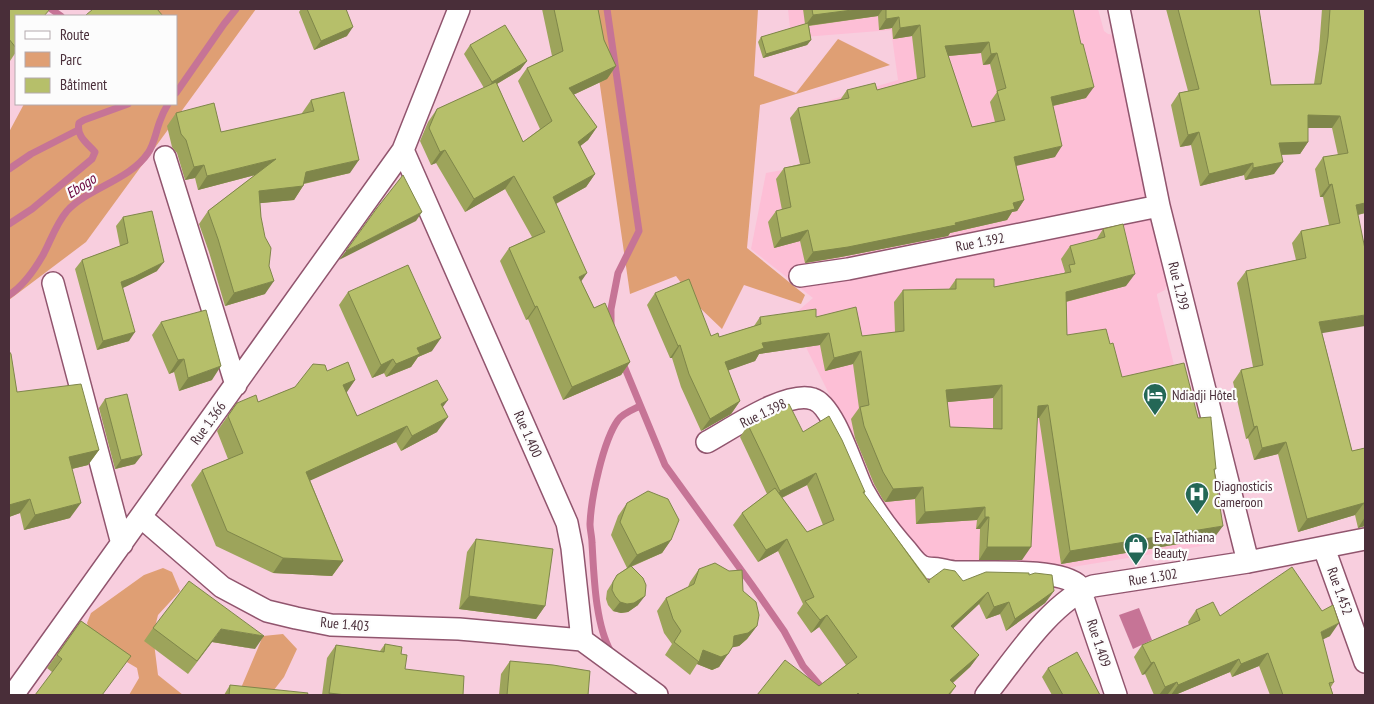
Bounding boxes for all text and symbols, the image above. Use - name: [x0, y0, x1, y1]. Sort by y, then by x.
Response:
- legend: [15, 15, 178, 105]
- text: Route: [60, 25, 90, 44]
- text: Parc: [60, 50, 82, 69]
- text: Bâtiment: [60, 75, 107, 94]
- water label: Ebogo: [62, 168, 101, 202]
- street label: Rue 1.392: [954, 228, 1006, 256]
- street label: Rue 1.299: [1164, 260, 1194, 312]
- hotel icon: Ndiadji Hôtel: [1142, 382, 1168, 416]
- place label: Ndiadji Hôtel: [1172, 386, 1236, 404]
- street label: Rue 1.398: [737, 394, 789, 432]
- street label: Rue 1.366: [186, 398, 230, 448]
- street label: Rue 1.400: [510, 408, 546, 460]
- place label: Diagnosticis Cameroon: [1214, 477, 1273, 511]
- hospital icon: Diagnosticis Cameroon: [1184, 481, 1210, 515]
- place label: Eva Tathiana Beauty: [1154, 528, 1215, 562]
- shop icon: Eva Tathiana Beauty: [1123, 532, 1149, 566]
- street label: Rue 1.302: [1127, 564, 1179, 590]
- street label: Rue 1.452: [1323, 565, 1357, 617]
- street label: Rue 1.403: [320, 613, 370, 635]
- street label: Rue 1.409: [1083, 617, 1115, 669]

